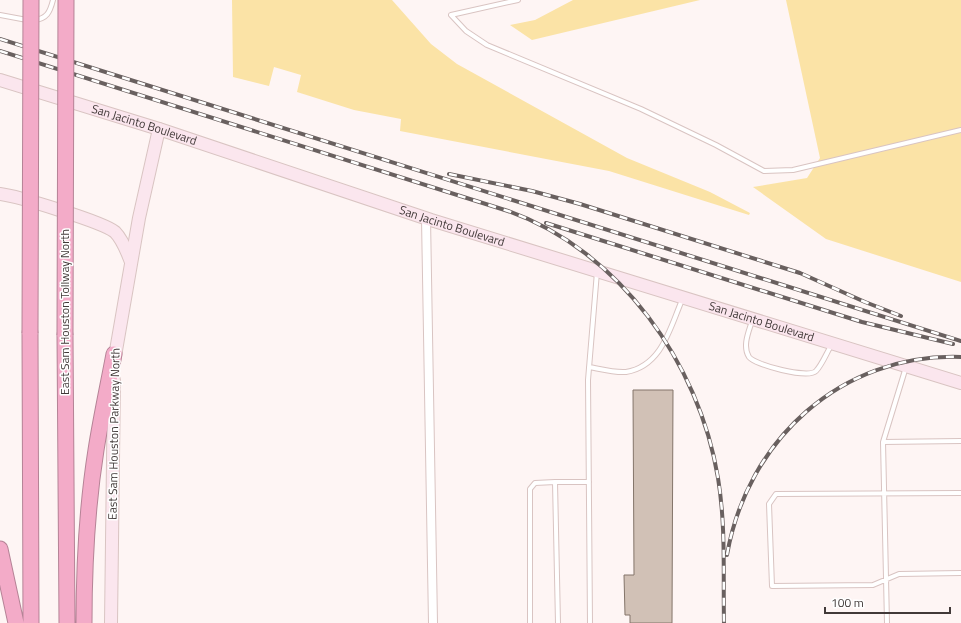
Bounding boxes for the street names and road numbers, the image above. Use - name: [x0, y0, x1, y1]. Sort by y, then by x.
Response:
- street label: San Jacinto Boulevard: [89, 99, 200, 150]
- street label: San Jacinto Boulevard: [397, 200, 507, 251]
- street label: East Sam Houston Tollway North: [55, 229, 74, 395]
- street label: San Jacinto Boulevard: [707, 296, 817, 346]
- street label: East Sam Houston Parkway North: [103, 348, 124, 520]

